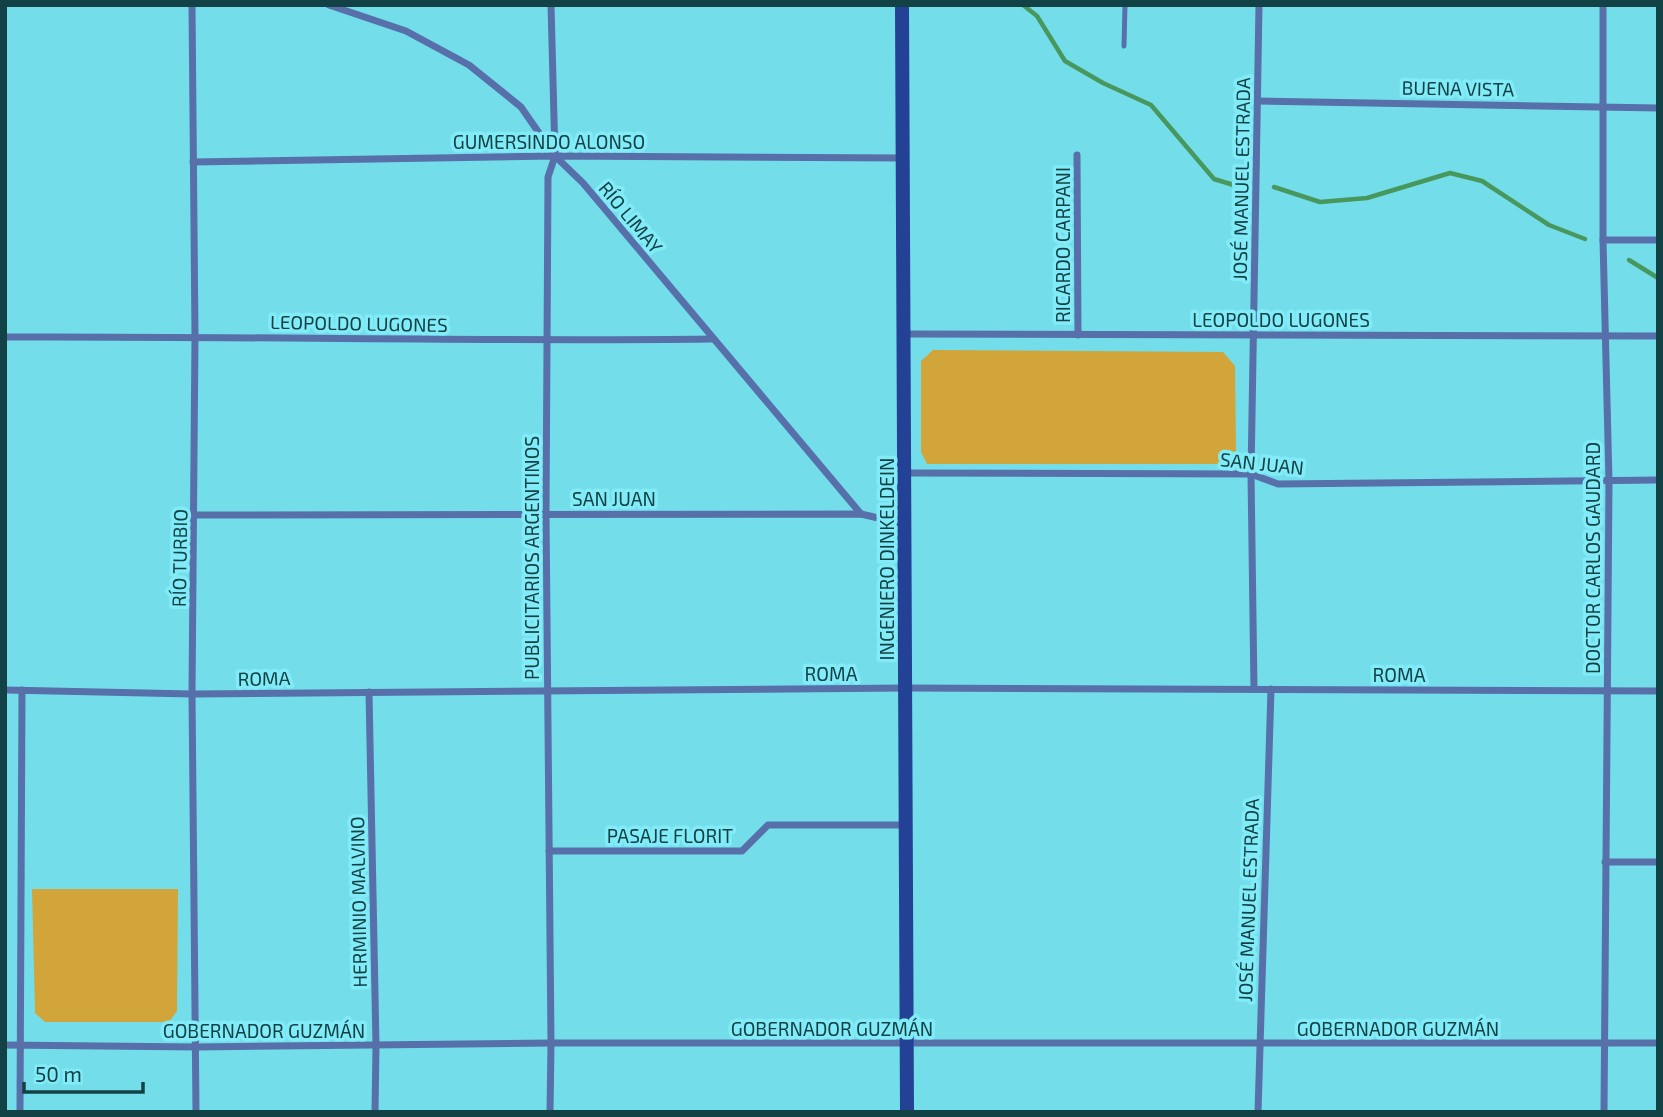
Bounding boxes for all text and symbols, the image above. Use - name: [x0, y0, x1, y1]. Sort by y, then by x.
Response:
- street label: BUENA VISTA: [1402, 76, 1515, 100]
- street label: JOSÉ MANUEL ESTRADA: [1228, 77, 1254, 281]
- street label: GUMERSINDO ALONSO: [453, 130, 645, 153]
- street label: RICARDO CARPANI: [1051, 167, 1074, 323]
- street label: RÍO LIMAY: [594, 176, 668, 258]
- street label: LEOPOLDO LUGONES: [1192, 308, 1370, 331]
- street label: LEOPOLDO LUGONES: [270, 310, 448, 336]
- street label: PUBLICITARIOS ARGENTINOS: [520, 436, 543, 680]
- street label: DOCTOR CARLOS GAUDARD: [1581, 442, 1604, 674]
- street label: SAN JUAN: [1219, 447, 1305, 479]
- street label: INGENIERO DINKELDEIN: [875, 458, 898, 660]
- street label: SAN JUAN: [572, 487, 656, 510]
- street label: RÍO TURBIO: [167, 509, 191, 607]
- street label: ROMA: [805, 662, 858, 685]
- street label: ROMA: [1373, 663, 1426, 686]
- street label: ROMA: [237, 666, 291, 690]
- street label: JOSÉ MANUEL ESTRADA: [1233, 798, 1263, 1002]
- street label: HERMINIO MALVINO: [345, 816, 371, 988]
- street label: PASAJE FLORIT: [607, 824, 733, 847]
- street label: GOBERNADOR GUZMÁN: [731, 1017, 933, 1040]
- street label: GOBERNADOR GUZMÁN: [1297, 1017, 1499, 1040]
- street label: GOBERNADOR GUZMÁN: [163, 1019, 365, 1042]
- scale bar: [24, 1050, 144, 1094]
- text: 50 m: [35, 1061, 82, 1086]

